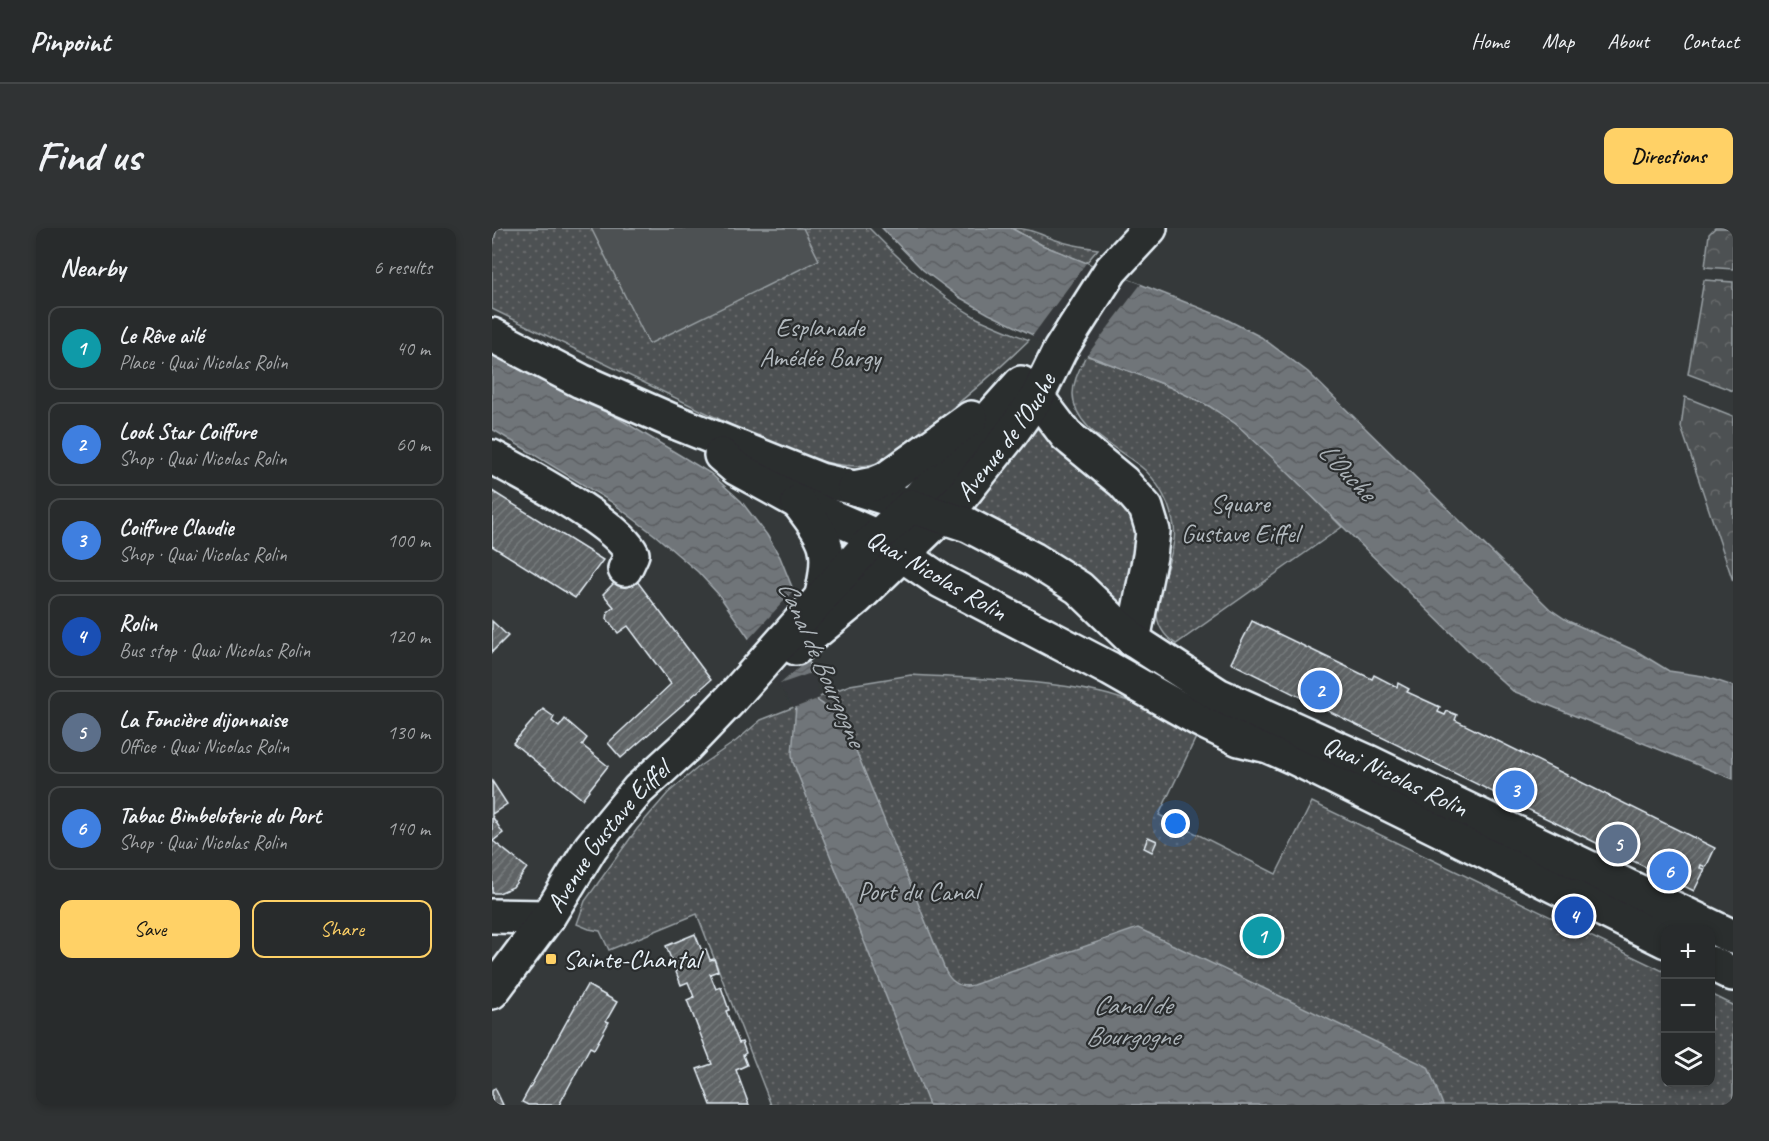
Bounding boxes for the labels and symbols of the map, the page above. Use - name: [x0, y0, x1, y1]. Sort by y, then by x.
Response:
- park label: Esplanade Amédée Bargy: [760, 311, 883, 374]
- street label: Avenue de l'Ouche: [948, 366, 1063, 507]
- water label: L'Ouche: [1311, 434, 1386, 511]
- park label: Square Gustave Eiffel: [1181, 487, 1304, 550]
- street label: Quai Nicolas Rolin: [861, 522, 1013, 629]
- water label: Canal de Bourgogne: [770, 575, 875, 755]
- pin: 2: [1300, 668, 1340, 712]
- street label: Quai Nicolas Rolin: [1318, 727, 1474, 824]
- street label: Avenue Gustave Eiffel: [538, 750, 679, 919]
- pin: 3: [1496, 768, 1534, 812]
- your location: [1161, 809, 1190, 838]
- pin: 5: [1598, 822, 1638, 866]
- pin: 6: [1650, 848, 1688, 894]
- park label: Port du Canal: [857, 875, 983, 908]
- pin: 4: [1554, 894, 1594, 938]
- pin: 1: [1242, 914, 1282, 958]
- place label: Sainte-Chantal: [563, 943, 704, 976]
- marker: Sainte-Chantal: [544, 952, 558, 966]
- water label: Canal de Bourgogne: [1086, 988, 1183, 1053]

